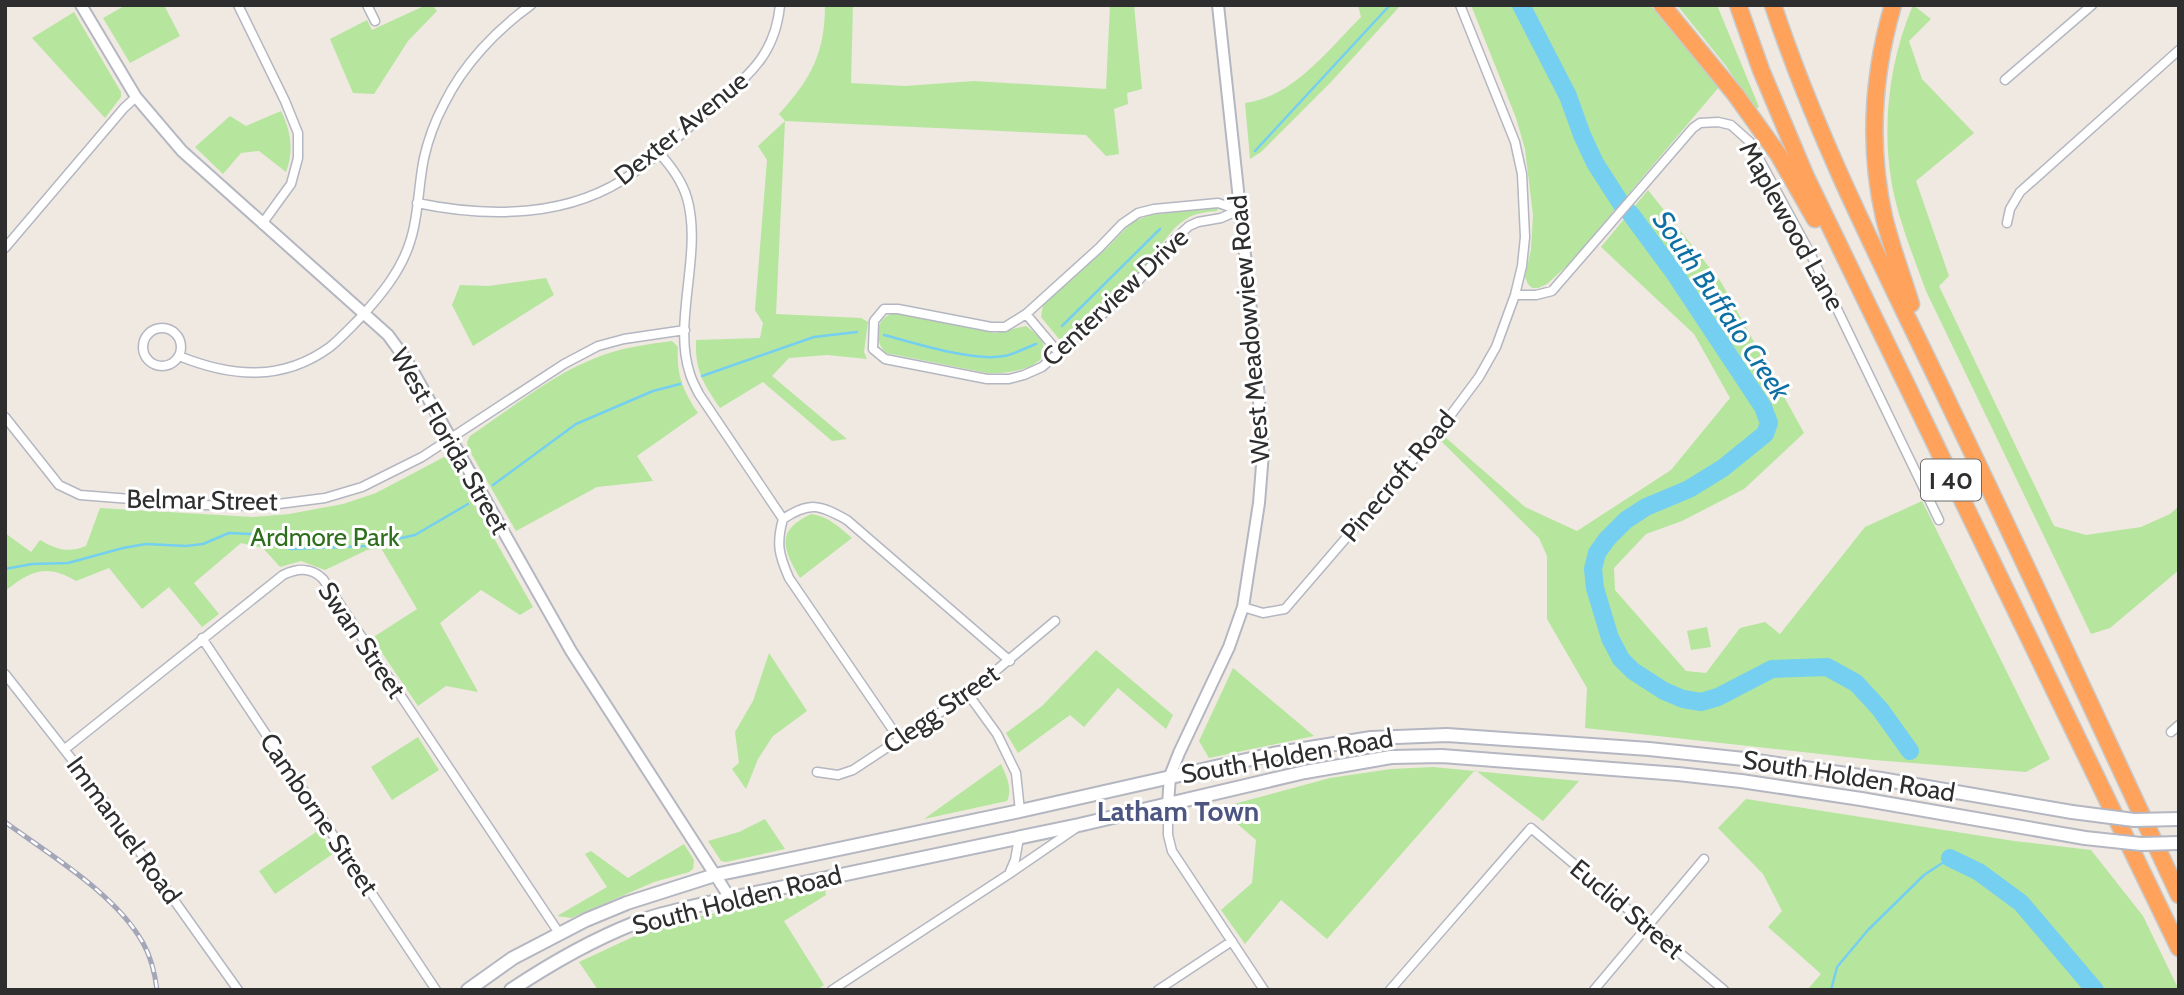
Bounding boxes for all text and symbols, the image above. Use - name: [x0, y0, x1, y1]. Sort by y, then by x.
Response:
- street label: Dexter Avenue: [608, 64, 754, 192]
- street label: Maplewood Lane: [1732, 136, 1852, 316]
- street label: West Meadowview Road: [1221, 194, 1277, 464]
- water label: South Buffalo Creek: [1646, 204, 1799, 407]
- street label: Centerview Drive: [1035, 221, 1195, 373]
- street label: West Florida Street: [384, 342, 516, 540]
- street label: Pinecroft Road: [1334, 404, 1462, 548]
- road number: I 40: [1921, 460, 1981, 500]
- street label: Belmar Street: [126, 483, 278, 517]
- park label: Ardmore Park: [250, 521, 400, 553]
- street label: Swan Street: [311, 576, 413, 704]
- street label: Clegg Street: [877, 657, 1005, 761]
- street label: South Holden Road: [1179, 722, 1395, 790]
- street label: Camborne Street: [253, 727, 385, 901]
- street label: South Holden Road: [1740, 743, 1958, 809]
- street label: Immanuel Road: [60, 750, 188, 910]
- district label: Latham Town: [1097, 794, 1259, 828]
- street label: Euclid Street: [1564, 852, 1690, 966]
- street label: South Holden Road: [629, 859, 845, 941]

